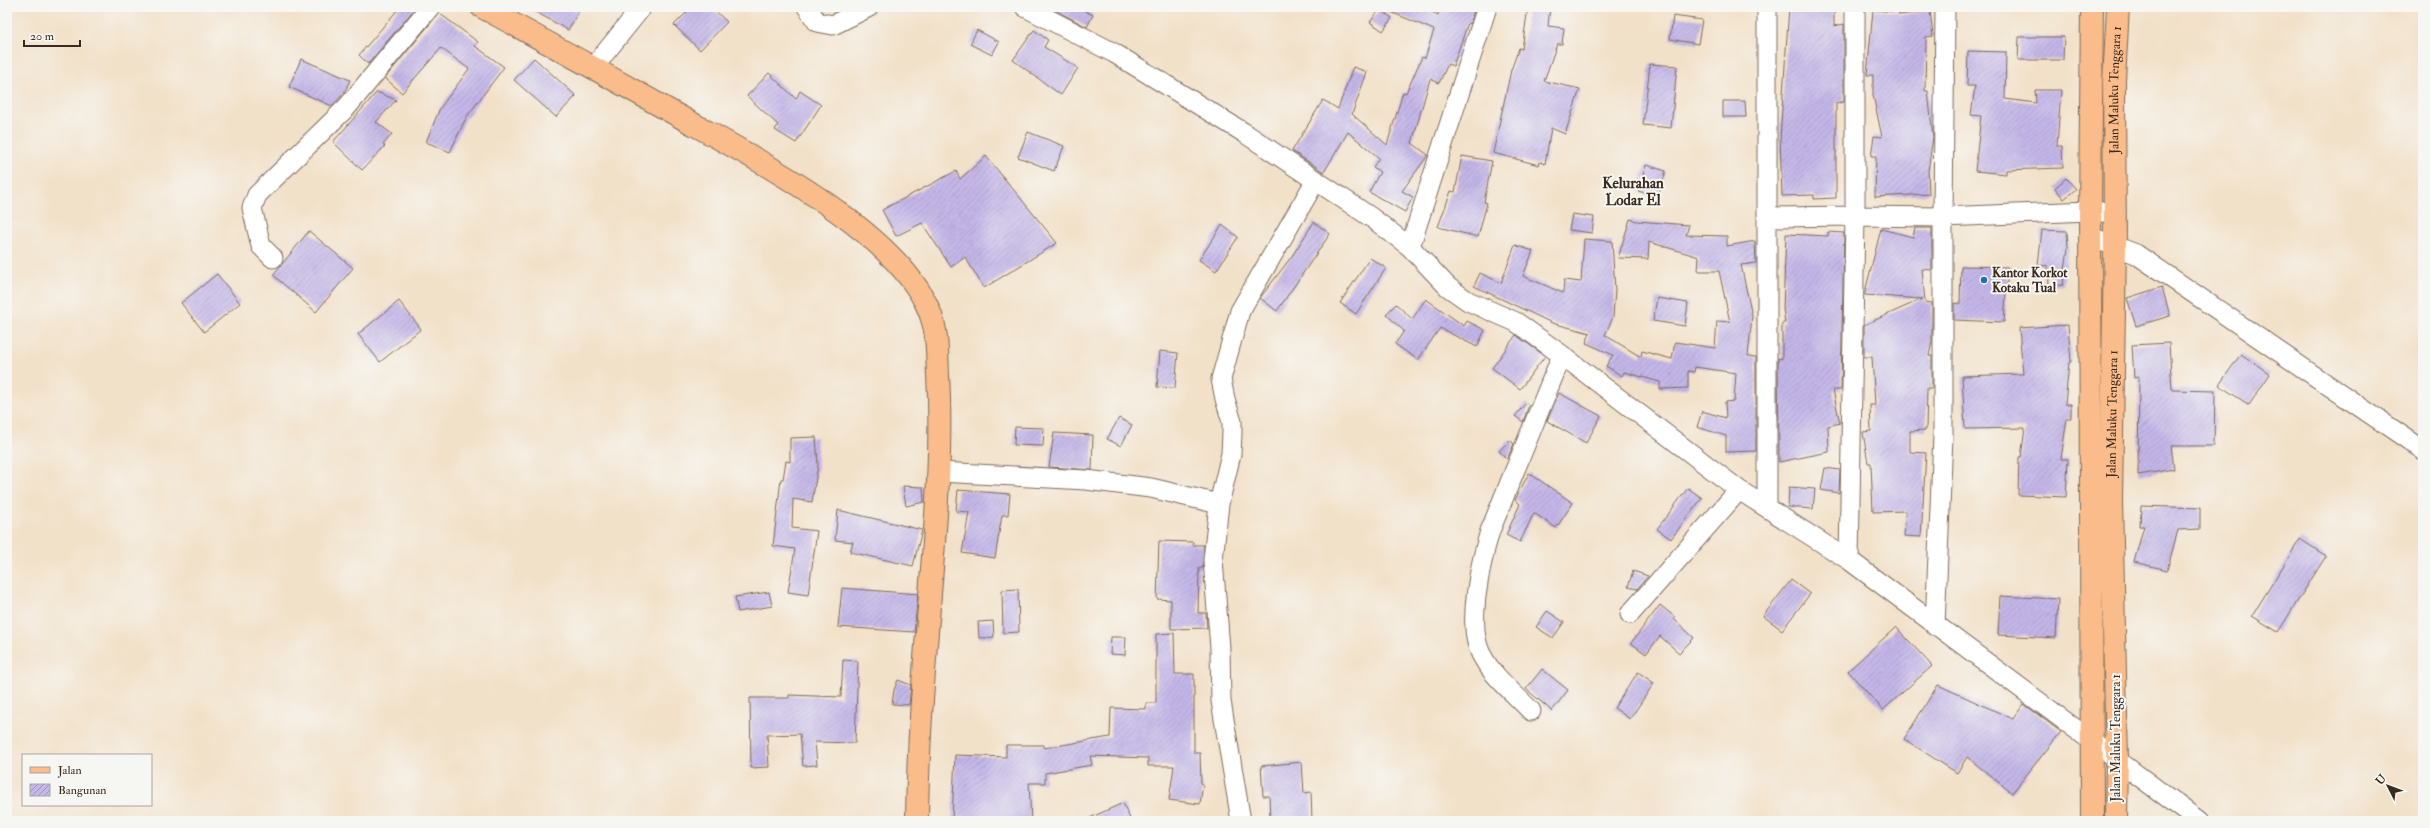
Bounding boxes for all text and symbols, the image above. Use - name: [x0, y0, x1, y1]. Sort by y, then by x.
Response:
- scale bar: [24, 22, 80, 48]
- street label: Jalan Maluku Tenggara 1: [2106, 25, 2125, 155]
- text: 20 m: [30, 29, 55, 44]
- district label: Kelurahan Lodar El: [1602, 174, 1664, 210]
- place label: Kantor Korkot Kotaku Tual: [1992, 265, 2068, 296]
- marker: Kantor Korkot Kotaku Tual: [1979, 275, 1989, 285]
- street label: Jalan Maluku Tenggara 1: [2103, 350, 2121, 479]
- street label: Jalan Maluku Tenggara 1: [2108, 674, 2124, 803]
- legend: [22, 754, 152, 806]
- text: Jalan: [57, 763, 82, 778]
- north arrow: [2368, 766, 2408, 806]
- text: U: [2373, 771, 2389, 787]
- text: Bangunan: [58, 783, 107, 798]

